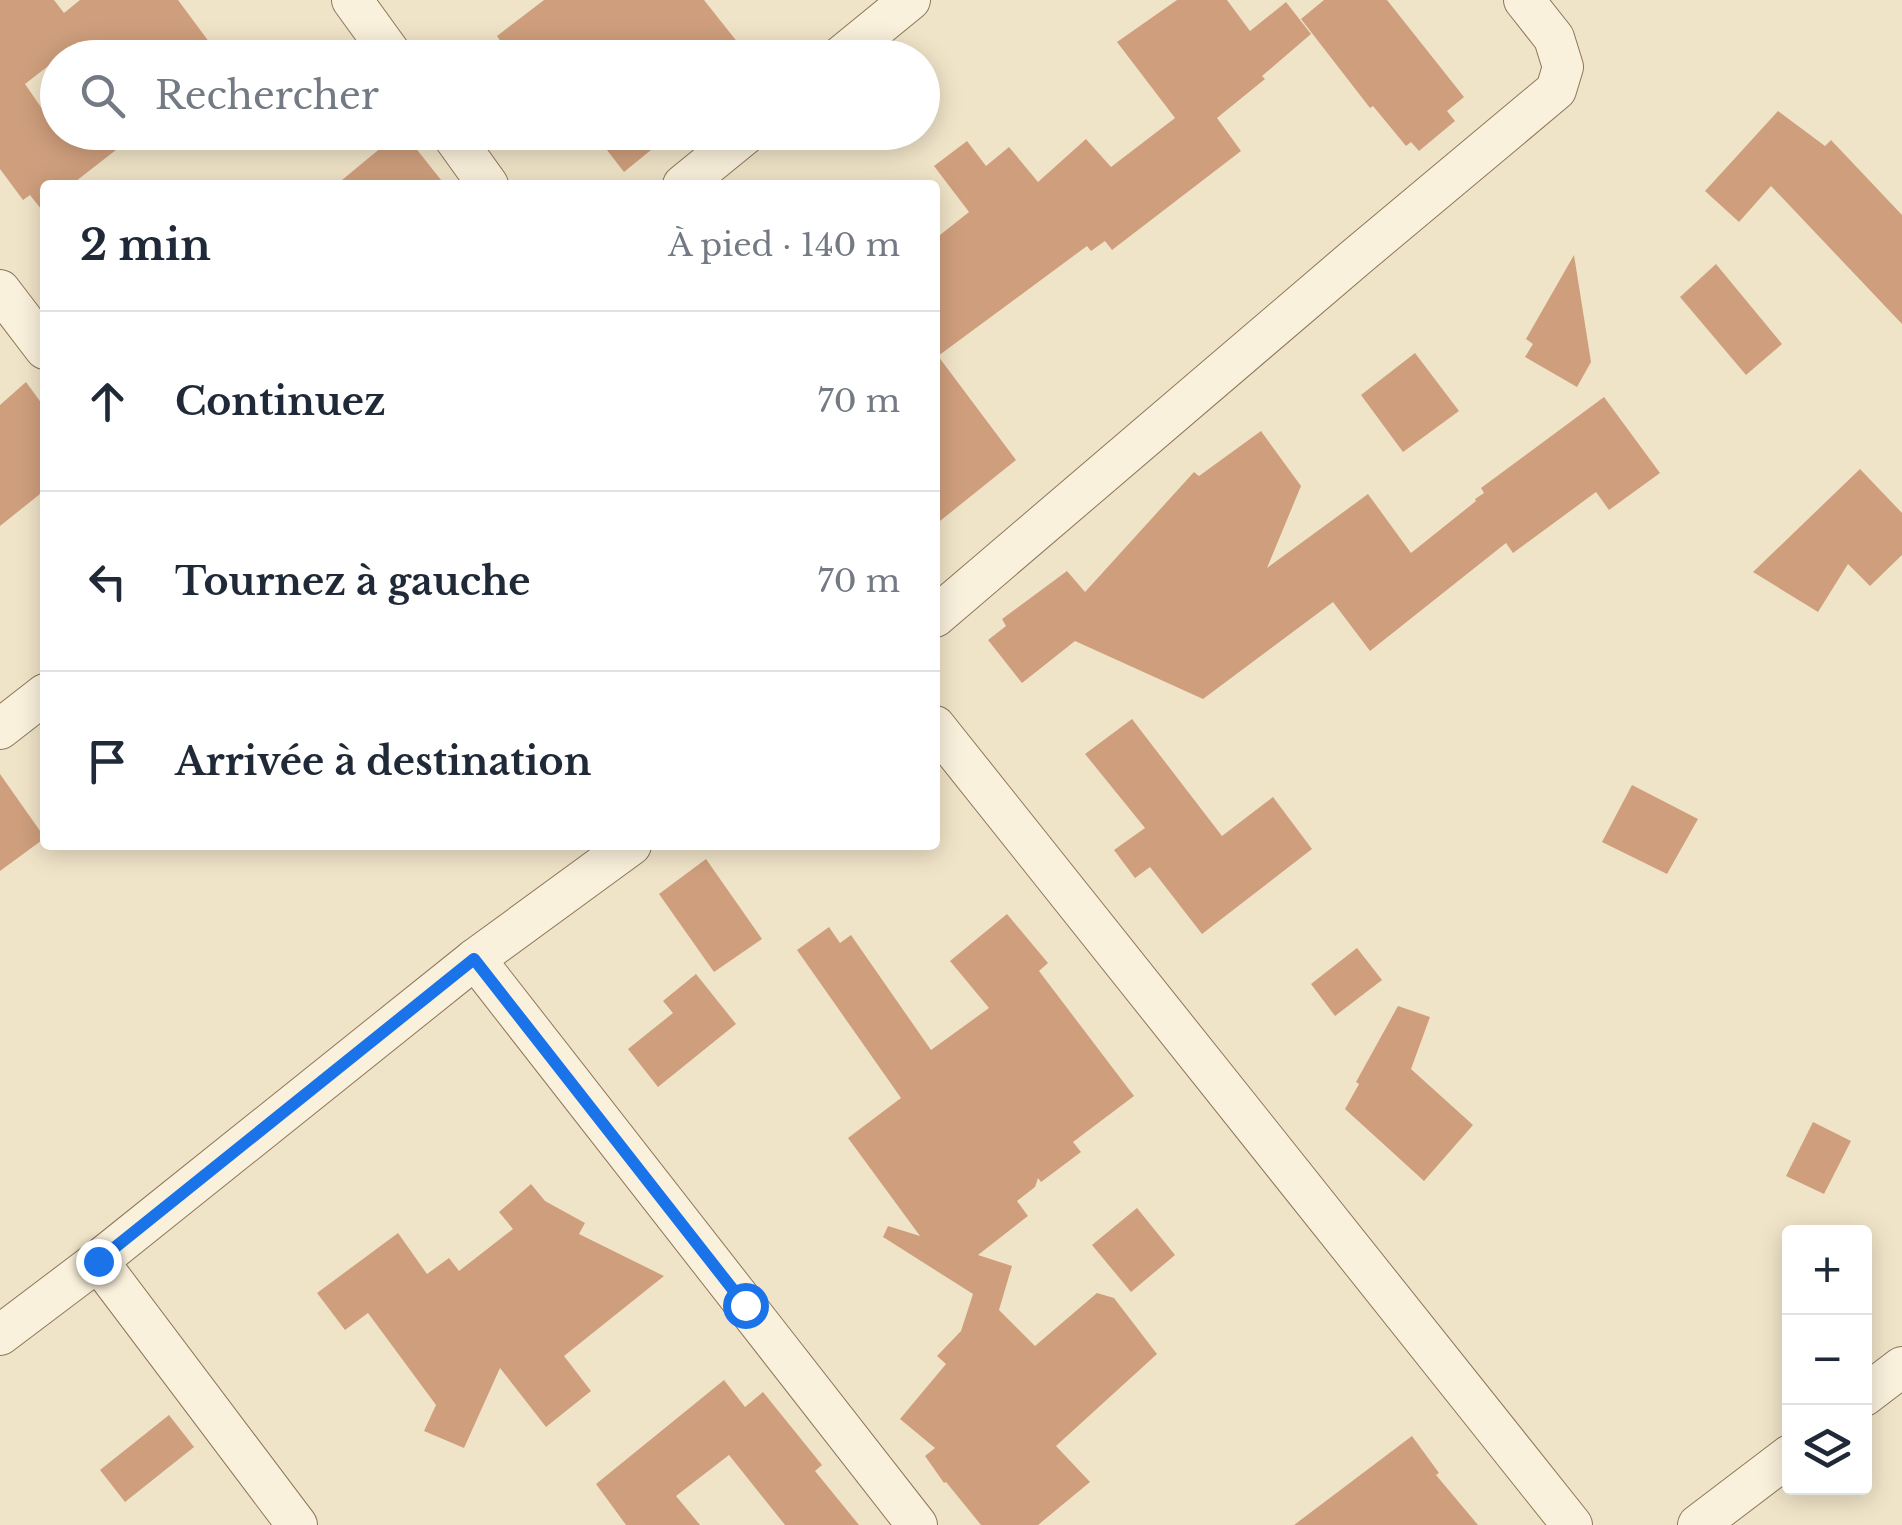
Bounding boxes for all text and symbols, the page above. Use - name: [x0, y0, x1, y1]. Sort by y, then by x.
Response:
- search box: [40, 40, 940, 150]
- icon: search: [75, 68, 130, 123]
- text: Rechercher: [155, 72, 379, 119]
- text: 2 min: [80, 219, 211, 271]
- text: À pied · 140 m: [668, 225, 900, 265]
- icon: ahead: [80, 374, 135, 429]
- text: Continuez: [175, 378, 386, 425]
- text: 70 m: [818, 381, 900, 421]
- icon: left: [80, 554, 135, 609]
- text: Tournez à gauche: [175, 558, 531, 605]
- text: 70 m: [818, 561, 900, 601]
- icon: arrive: [80, 734, 135, 789]
- text: Arrivée à destination: [175, 738, 591, 785]
- map controls: [1782, 1225, 1872, 1495]
- button: +: [1782, 1225, 1872, 1315]
- route end: [76, 1239, 122, 1285]
- route start: [723, 1283, 769, 1329]
- button: −: [1782, 1315, 1872, 1405]
- button: layers: [1782, 1405, 1872, 1495]

